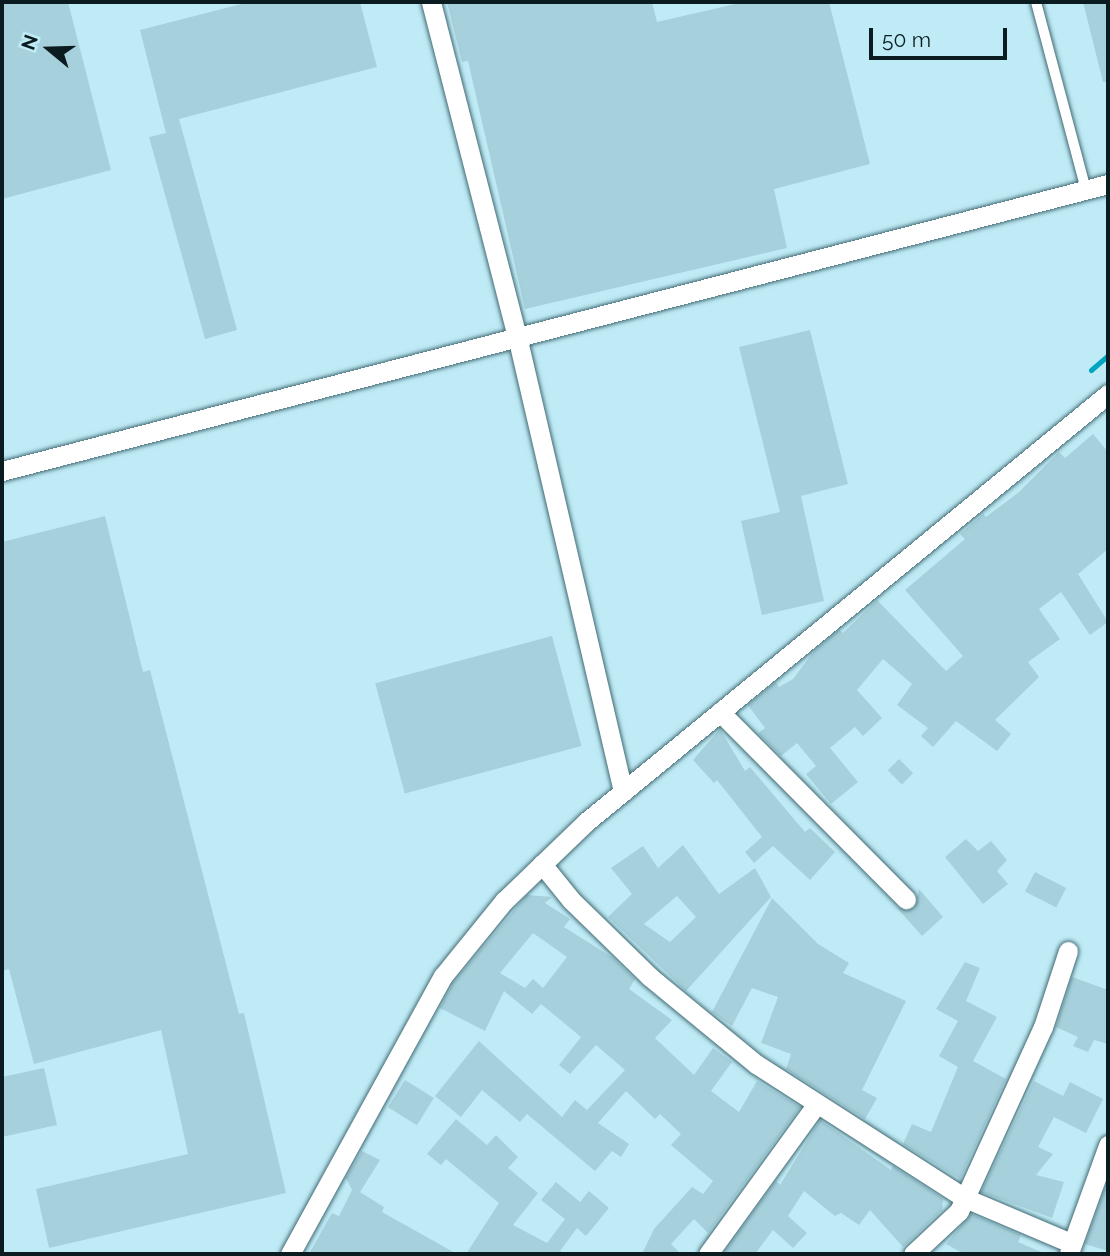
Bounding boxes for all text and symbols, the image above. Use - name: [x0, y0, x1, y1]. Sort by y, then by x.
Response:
- north arrow: [14, 14, 84, 84]
- scale bar: [872, 14, 1010, 58]
- text: 50 m: [882, 27, 931, 52]
- text: N: [16, 32, 42, 53]

